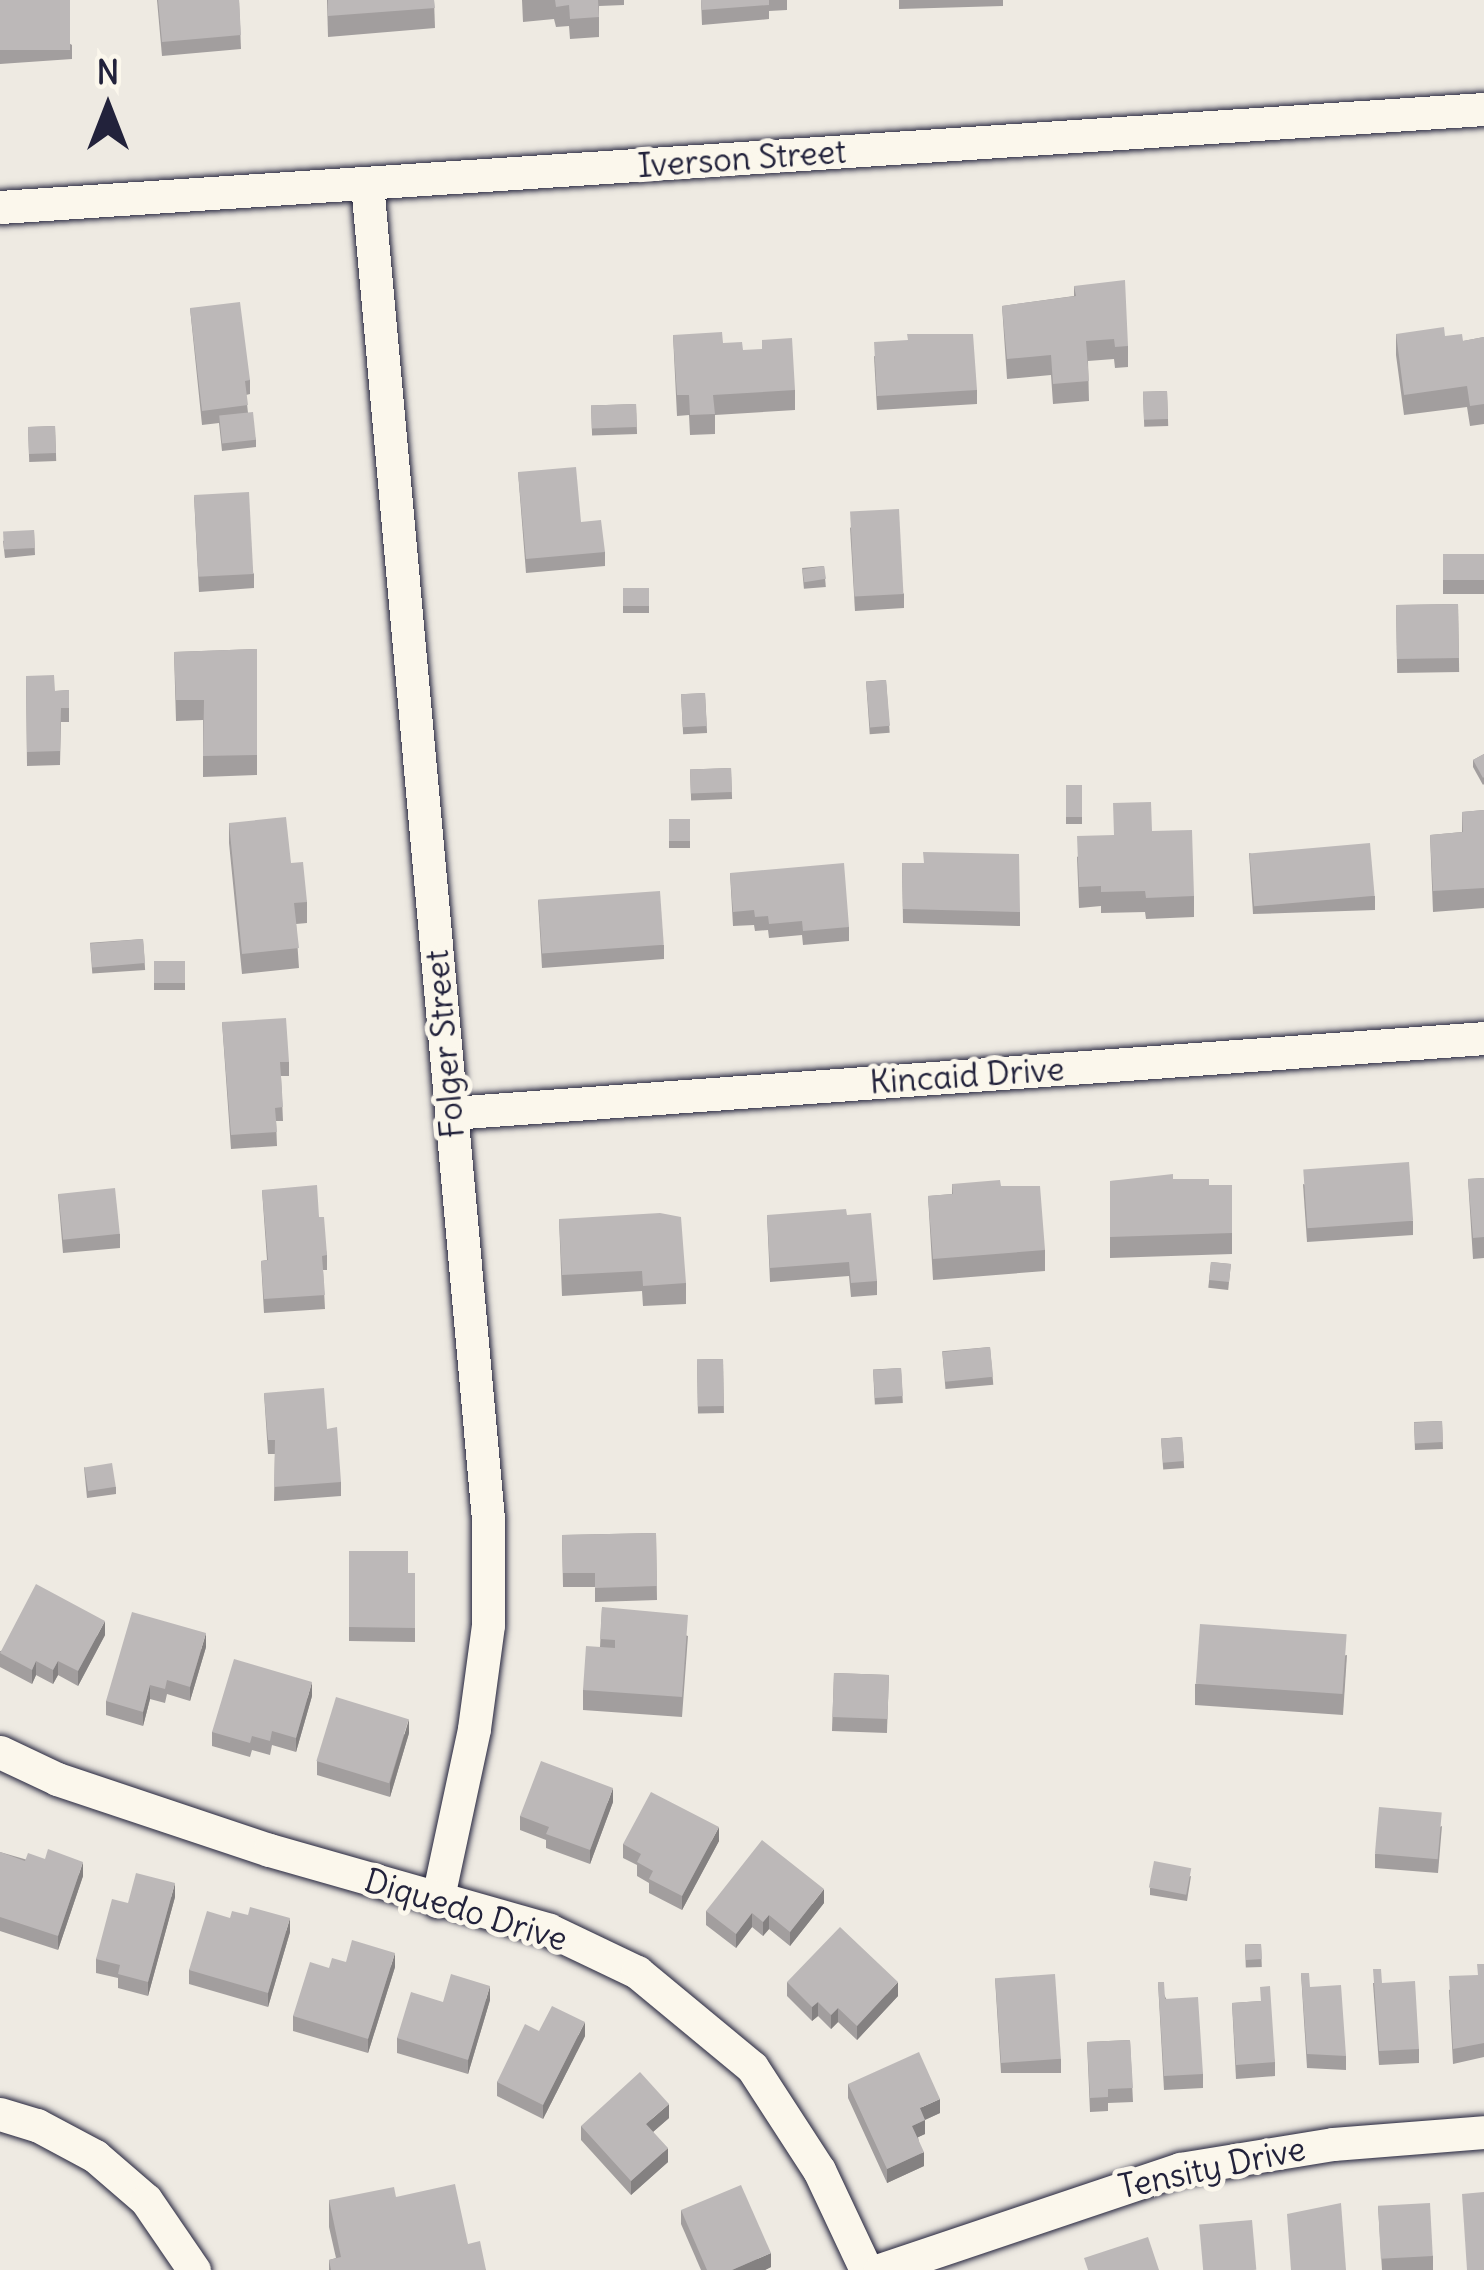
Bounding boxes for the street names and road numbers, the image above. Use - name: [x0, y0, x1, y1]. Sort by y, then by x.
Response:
- street label: Iverson Street: [636, 132, 848, 186]
- street label: Folger Street: [417, 948, 473, 1140]
- street label: Kincaid Drive: [868, 1049, 1066, 1103]
- street label: Diquedo Drive: [360, 1860, 572, 1960]
- street label: Tensity Drive: [1115, 2129, 1309, 2207]

